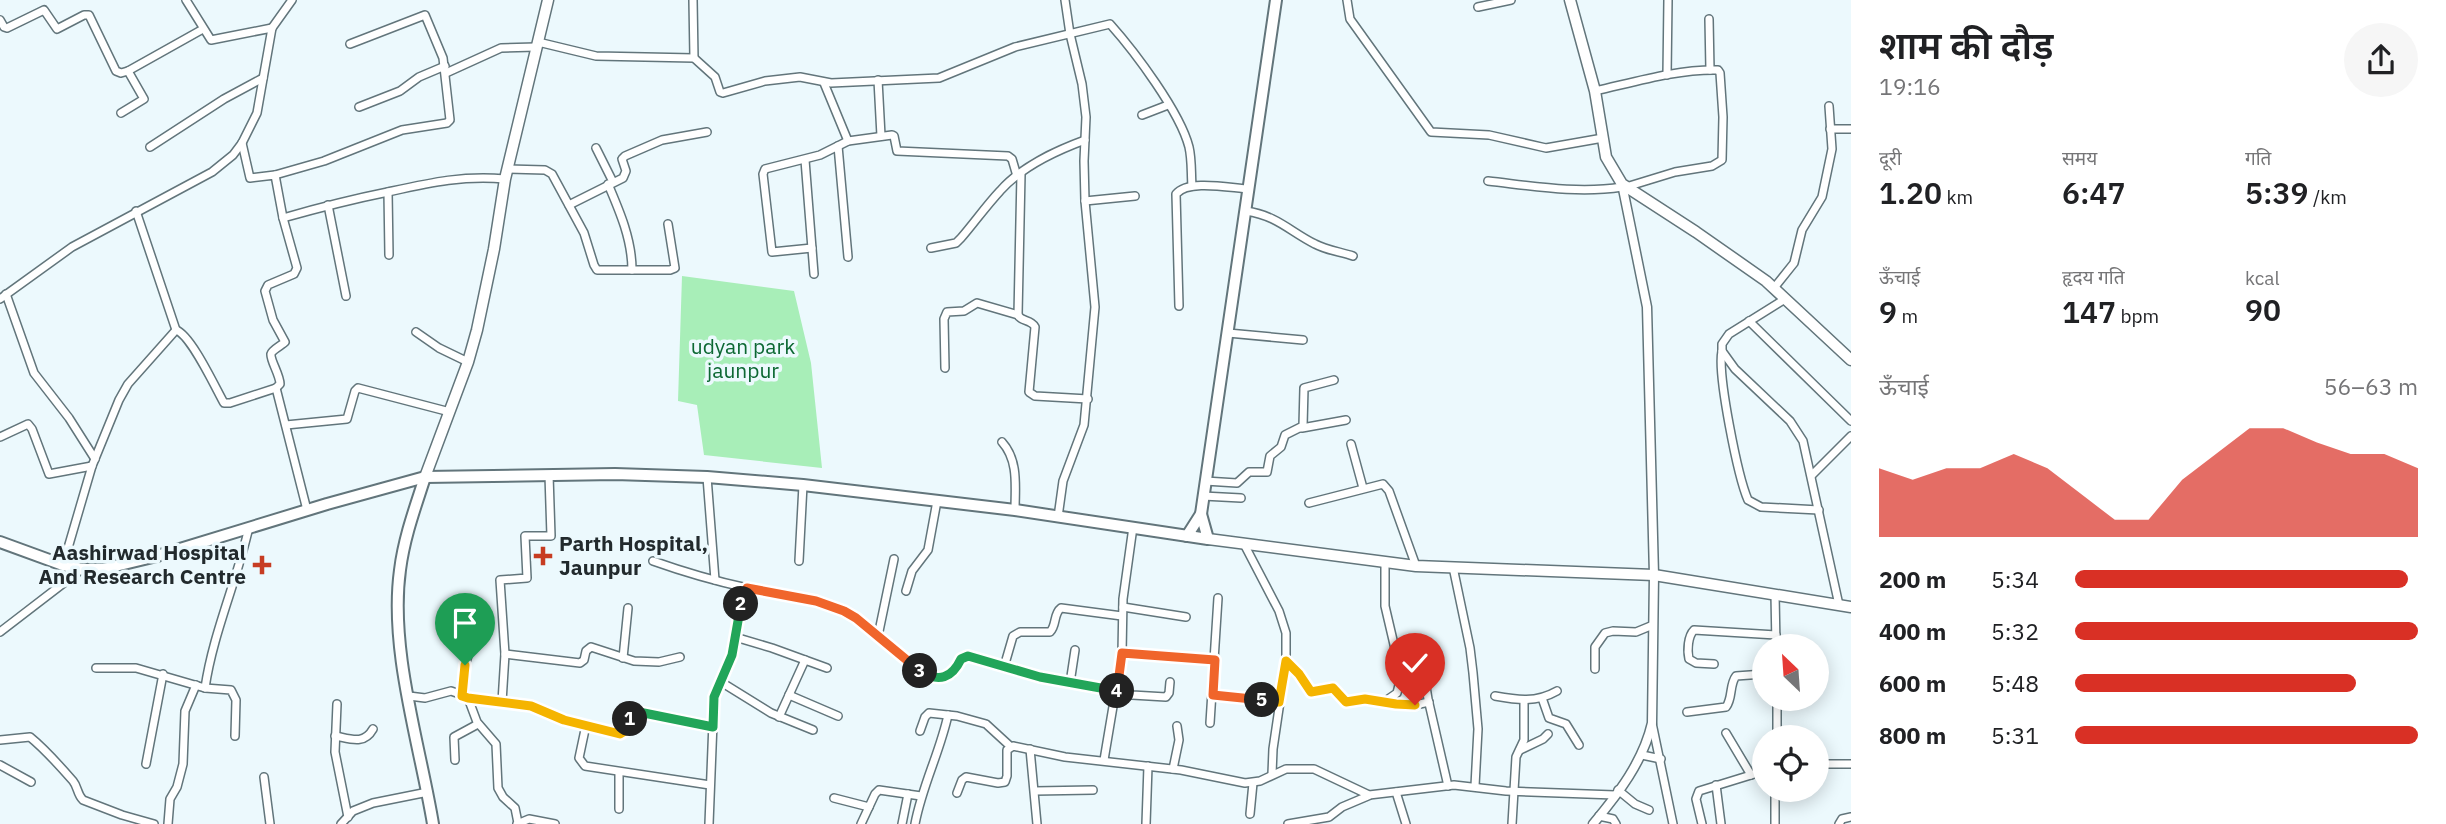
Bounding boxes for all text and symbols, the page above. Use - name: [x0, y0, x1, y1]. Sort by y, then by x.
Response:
- text: शाम की दौड़: [1879, 20, 2053, 69]
- button: share: [2344, 23, 2418, 97]
- text: 19:16: [1879, 71, 1941, 101]
- text: दूरी: [1879, 146, 1902, 170]
- text: समय: [2062, 146, 2097, 170]
- text: गति: [2245, 146, 2271, 170]
- text: 1.20: [1879, 173, 1942, 212]
- text: 6:47: [2062, 173, 2126, 212]
- text: 5:39: [2245, 173, 2309, 212]
- text: km: [1942, 185, 1973, 209]
- text: /km: [2309, 185, 2347, 209]
- text: ऊँचाई: [1879, 265, 1920, 289]
- text: हृदय गति: [2062, 265, 2125, 289]
- text: kcal: [2245, 266, 2280, 290]
- text: 90: [2245, 290, 2281, 329]
- text: 9: [1879, 292, 1897, 331]
- text: 147: [2062, 292, 2116, 331]
- text: m: [1897, 304, 1918, 328]
- text: bpm: [2116, 304, 2159, 328]
- park label: udyan park jaunpur: [691, 332, 795, 384]
- text: ऊँचाई: [1879, 371, 1929, 401]
- text: 56–63 m: [2324, 371, 2418, 401]
- place label: Parth Hospital, Jaunpur: [559, 529, 708, 581]
- place label: Aashirwad Hospital And Research Centre: [38, 538, 246, 590]
- marker: Parth Hospital, Jaunpur: [533, 546, 553, 566]
- marker: Aashirwad Hospital And Research Centre: [252, 555, 272, 575]
- text: 200 m: [1879, 564, 1946, 594]
- text: 5:34: [1991, 564, 2039, 594]
- pin: 2: [724, 586, 758, 622]
- text: 2: [735, 591, 746, 615]
- pin: [435, 593, 495, 665]
- icon: arrive: [446, 604, 484, 642]
- text: 400 m: [1879, 616, 1946, 646]
- text: 5:32: [1991, 616, 2039, 646]
- pin: [1385, 633, 1445, 705]
- north arrow: [1752, 634, 1829, 710]
- map controls: [1752, 634, 1829, 802]
- icon: check: [1396, 644, 1434, 682]
- pin: 3: [902, 654, 937, 688]
- text: 3: [914, 658, 925, 682]
- text: 600 m: [1879, 668, 1946, 698]
- text: 5:48: [1991, 668, 2039, 698]
- pin: 4: [1100, 674, 1134, 708]
- text: 4: [1111, 678, 1122, 702]
- pin: 5: [1244, 682, 1280, 718]
- text: 5: [1256, 687, 1267, 711]
- pin: 1: [612, 702, 648, 736]
- text: 1: [624, 706, 635, 730]
- text: 800 m: [1879, 720, 1946, 750]
- text: 5:31: [1991, 720, 2039, 750]
- button: locate: [1752, 725, 1829, 802]

